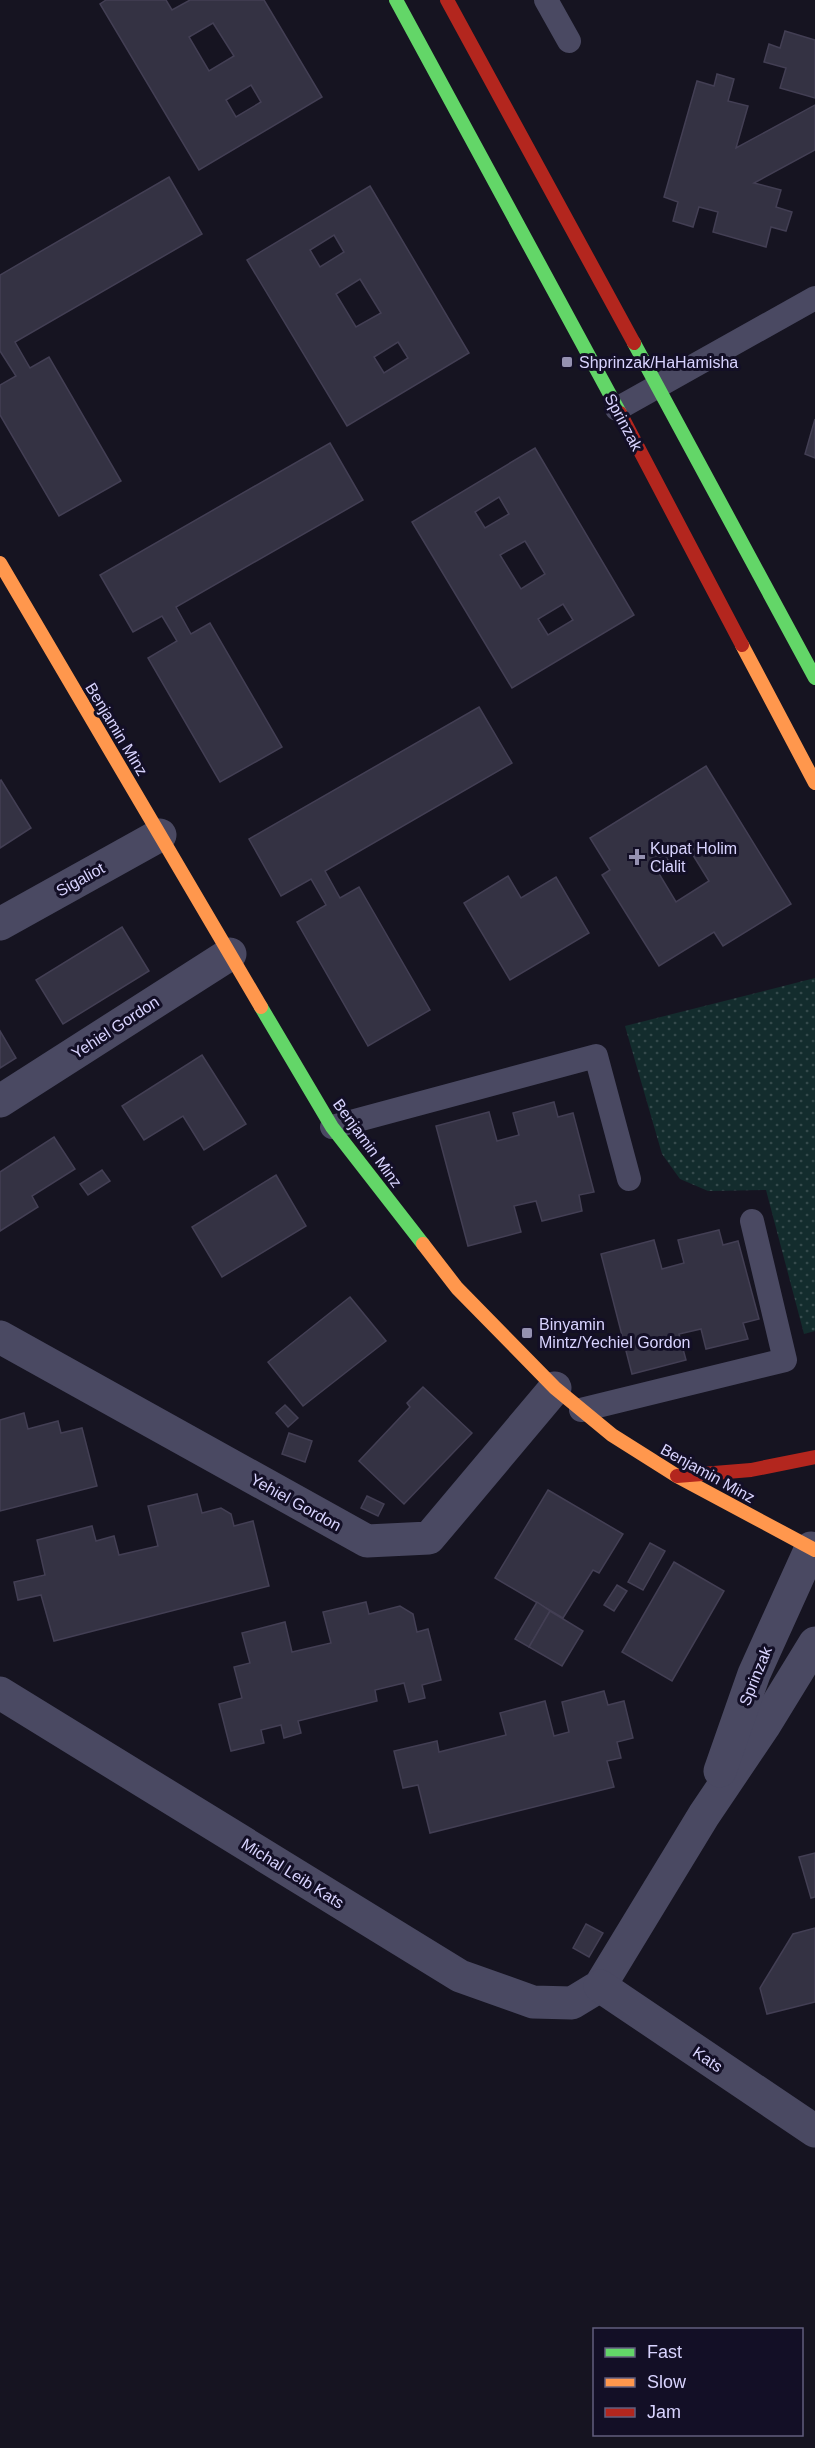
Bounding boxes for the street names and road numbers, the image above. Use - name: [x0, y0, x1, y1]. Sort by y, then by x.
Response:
- street label: Sprinzak: [601, 391, 646, 455]
- street label: Benjamin Minz: [82, 680, 151, 779]
- street label: Sigaliot: [53, 859, 108, 900]
- street label: Yehiel Gordon: [68, 993, 162, 1062]
- street label: Benjamin Minz: [330, 1096, 405, 1191]
- street label: Benjamin Minz: [658, 1441, 758, 1506]
- street label: Yehiel Gordon: [248, 1471, 344, 1534]
- street label: Sprinzak: [736, 1643, 775, 1708]
- street label: Michal Leib Kats: [238, 1835, 347, 1912]
- street label: Kats: [690, 2043, 726, 2075]

